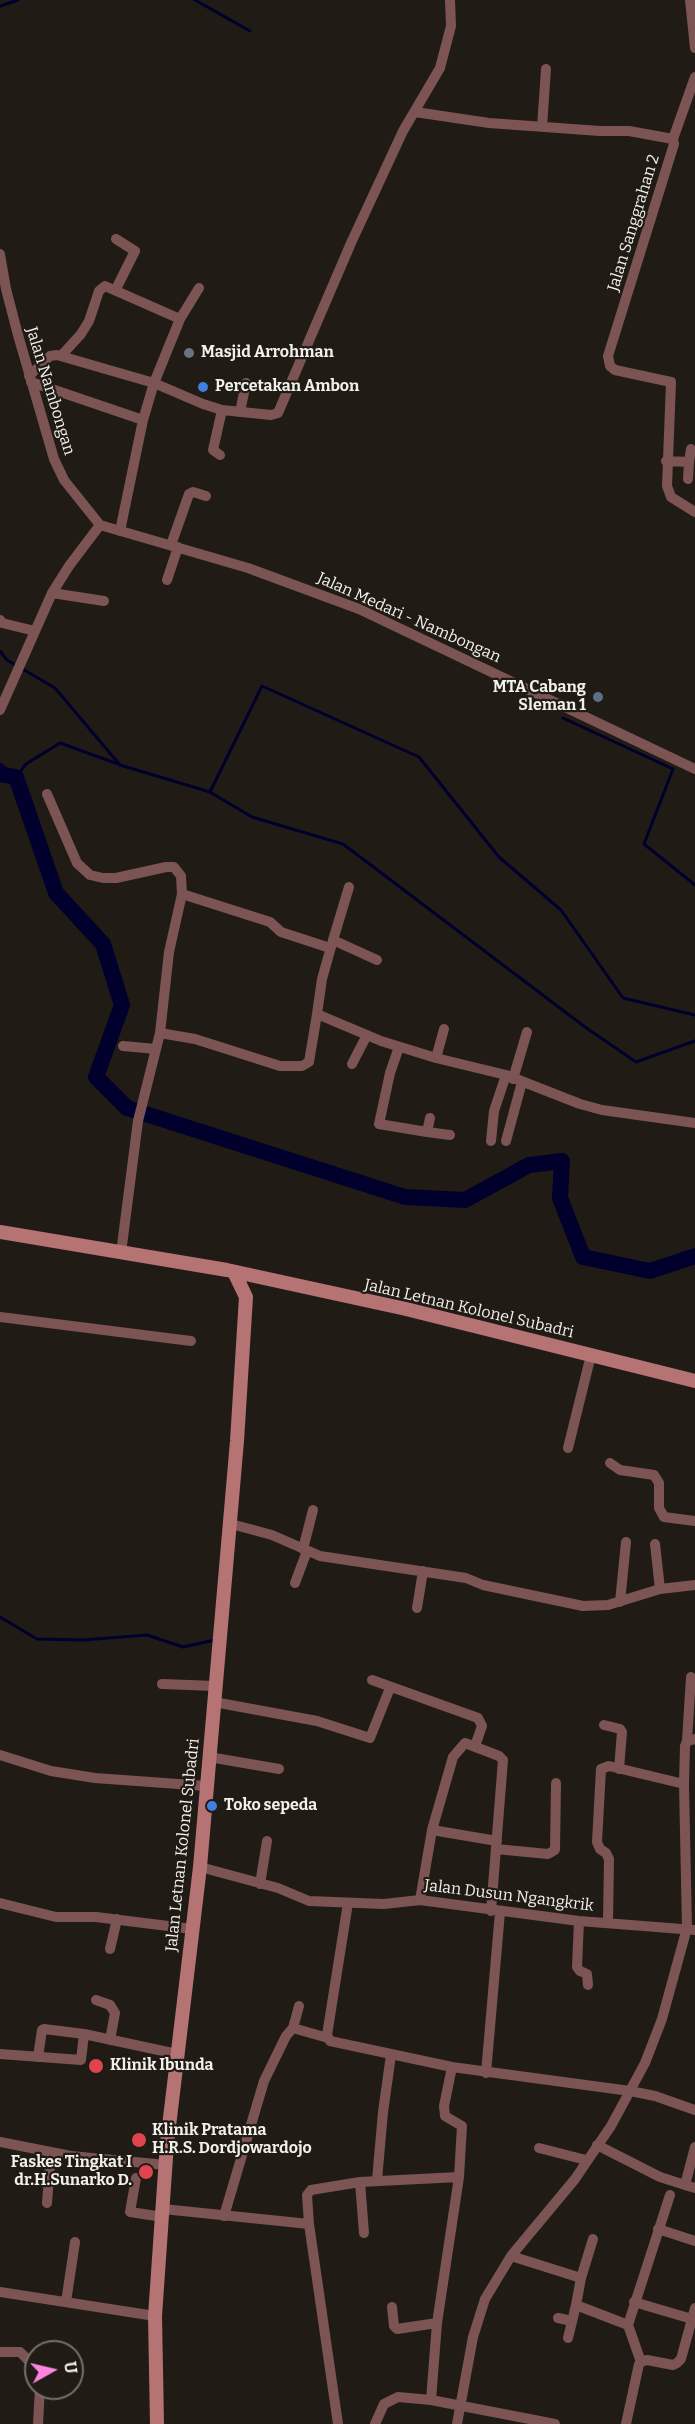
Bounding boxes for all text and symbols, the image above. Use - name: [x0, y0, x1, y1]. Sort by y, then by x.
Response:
- street label: Jalan Sanggrahan 2: [604, 152, 664, 294]
- street label: Jalan Nambongan: [21, 325, 79, 457]
- place label: Masjid Arrohman: [201, 343, 334, 363]
- marker: Masjid Arrohman: [182, 346, 196, 360]
- place label: Percetakan Ambon: [215, 377, 359, 397]
- marker: Percetakan Ambon: [196, 380, 210, 394]
- street label: Jalan Medari - Nambongan: [314, 569, 504, 667]
- place label: MTA Cabang Sleman 1: [493, 678, 586, 716]
- marker: MTA Cabang Sleman 1: [591, 690, 605, 704]
- street label: Jalan Letnan Kolonel Subadri: [362, 1276, 576, 1342]
- street label: Jalan Letnan Kolonel Subadri: [162, 1737, 204, 1953]
- place label: Toko sepeda: [224, 1796, 317, 1816]
- marker: Toko sepeda: [205, 1799, 219, 1813]
- street label: Jalan Dusun Ngangkrik: [423, 1876, 595, 1916]
- place label: Klinik Ibunda: [110, 2056, 213, 2076]
- marker: Klinik Ibunda: [87, 2057, 105, 2075]
- place label: Klinik Pratama H.R.S. Dordjowardojo: [152, 2121, 312, 2159]
- marker: Klinik Pratama H.R.S. Dordjowardojo: [130, 2131, 148, 2149]
- place label: Faskes Tingkat I dr.H.Sunarko D.: [11, 2153, 132, 2191]
- marker: Faskes Tingkat I dr.H.Sunarko D.: [137, 2163, 155, 2181]
- north arrow: [24, 2340, 84, 2400]
- text: U: [60, 2361, 81, 2375]

